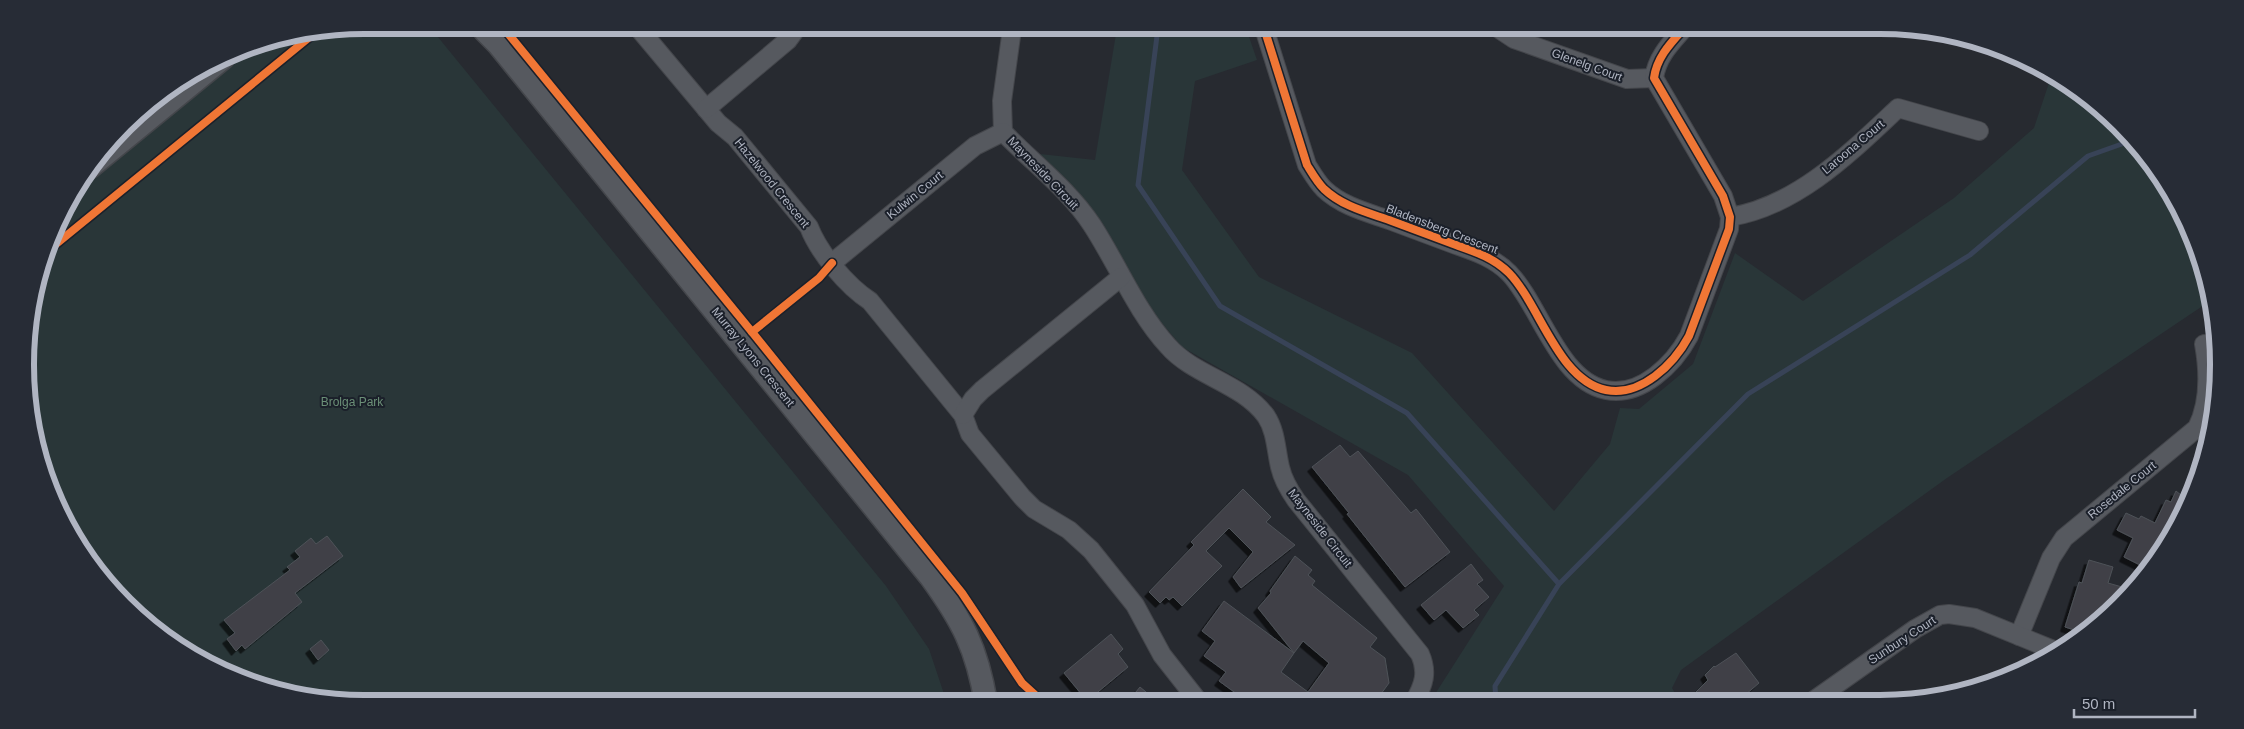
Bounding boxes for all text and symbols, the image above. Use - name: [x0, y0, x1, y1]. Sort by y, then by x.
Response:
- street label: Glenelg Court: [1550, 46, 1625, 84]
- street label: Laroona Court: [1819, 117, 1887, 177]
- street label: Mayneside Circuit: [1005, 134, 1082, 213]
- street label: Hazelwood Crescent: [732, 136, 813, 231]
- street label: Kulwin Court: [884, 168, 946, 222]
- street label: Bladensberg Crescent: [1384, 201, 1501, 257]
- street label: Murray Lyons Crescent: [709, 305, 798, 410]
- park label: Brolga Park: [321, 395, 384, 409]
- street label: Rosedale Court: [2085, 458, 2159, 522]
- street label: Mayneside Circuit: [1285, 486, 1355, 570]
- street label: Sunbury Court: [1866, 613, 1939, 667]
- scale bar: [2074, 686, 2195, 718]
- text: 50 m: [2082, 695, 2115, 712]

